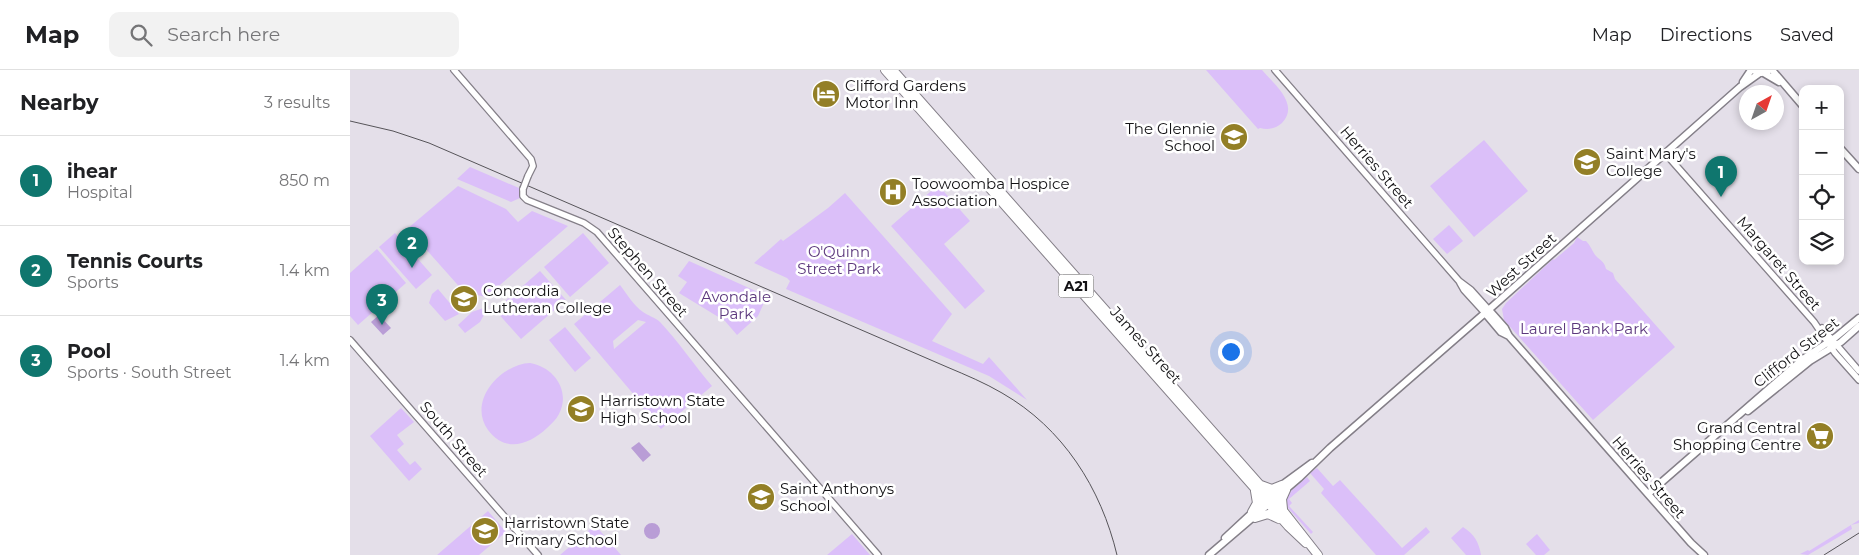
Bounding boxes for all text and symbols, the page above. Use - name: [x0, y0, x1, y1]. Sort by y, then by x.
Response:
- search box: [109, 12, 459, 57]
- text: Map: [25, 20, 79, 49]
- icon: search: [127, 21, 155, 49]
- text: Search here: [167, 23, 280, 46]
- text: Map: [1592, 24, 1632, 46]
- text: Directions: [1660, 24, 1752, 46]
- text: Saved: [1780, 24, 1834, 46]
- place label: Clifford Gardens Motor Inn: [845, 76, 966, 112]
- hotel icon: Clifford Gardens Motor Inn: [811, 79, 841, 109]
- north arrow: [1739, 85, 1784, 130]
- map controls: [1799, 85, 1844, 265]
- button: +: [1799, 85, 1844, 130]
- text: Nearby: [20, 90, 99, 115]
- text: 3 results: [264, 93, 330, 112]
- place label: The Glennie School: [1125, 119, 1215, 155]
- school or university icon: The Glennie School: [1219, 122, 1249, 152]
- street label: Herries Street: [1336, 122, 1418, 212]
- button: −: [1799, 130, 1844, 175]
- place label: Saint Mary's College: [1606, 144, 1696, 180]
- school or university icon: Saint Mary's College: [1572, 147, 1602, 177]
- pin: 1: [1705, 156, 1737, 197]
- text: ihear: [67, 160, 118, 183]
- text: 1: [33, 171, 39, 190]
- text: 850 m: [279, 171, 330, 190]
- place label: Toowoomba Hospice Association: [912, 174, 1069, 210]
- button: locate: [1799, 175, 1844, 220]
- hospital icon: Toowoomba Hospice Association: [878, 177, 908, 207]
- text: Hospital: [67, 183, 133, 202]
- street label: Margaret Street: [1733, 212, 1825, 314]
- button: layers: [1799, 220, 1844, 265]
- street label: Stephen Street: [604, 223, 692, 321]
- pin: 2: [396, 227, 428, 268]
- street label: West Street: [1482, 229, 1560, 301]
- park label: O'Quinn Street Park: [797, 242, 881, 278]
- text: Tennis Courts: [67, 250, 203, 273]
- text: 2: [31, 261, 41, 280]
- text: 1.4 km: [280, 261, 330, 280]
- text: Sports: [67, 273, 119, 292]
- road number: A21: [1058, 275, 1094, 298]
- place label: Concordia Lutheran College: [483, 281, 612, 317]
- pin: 3: [366, 284, 398, 325]
- school or university icon: Concordia Lutheran College: [449, 284, 479, 314]
- park label: Avondale Park: [701, 287, 771, 323]
- street label: James Street: [1105, 302, 1186, 388]
- street label: Clifford Street: [1749, 313, 1843, 391]
- park label: Laurel Bank Park: [1520, 319, 1648, 338]
- your location: [1218, 339, 1244, 365]
- text: Pool: [67, 340, 111, 363]
- text: 3: [31, 351, 41, 370]
- text: 1.4 km: [280, 351, 330, 370]
- text: Sports · South Street: [67, 363, 232, 382]
- place label: Harristown State High School: [600, 391, 725, 427]
- school or university icon: Harristown State High School: [566, 394, 596, 424]
- street label: South Street: [416, 397, 492, 481]
- place label: Grand Central Shopping Centre: [1673, 418, 1801, 454]
- supermarket icon: Grand Central Shopping Centre: [1805, 421, 1835, 451]
- street label: Herries Street: [1608, 432, 1690, 522]
- place label: Saint Anthonys School: [780, 479, 894, 515]
- school or university icon: Saint Anthonys School: [746, 482, 776, 512]
- place label: Harristown State Primary School: [504, 513, 629, 549]
- school or university icon: Harristown State Primary School: [470, 516, 500, 546]

